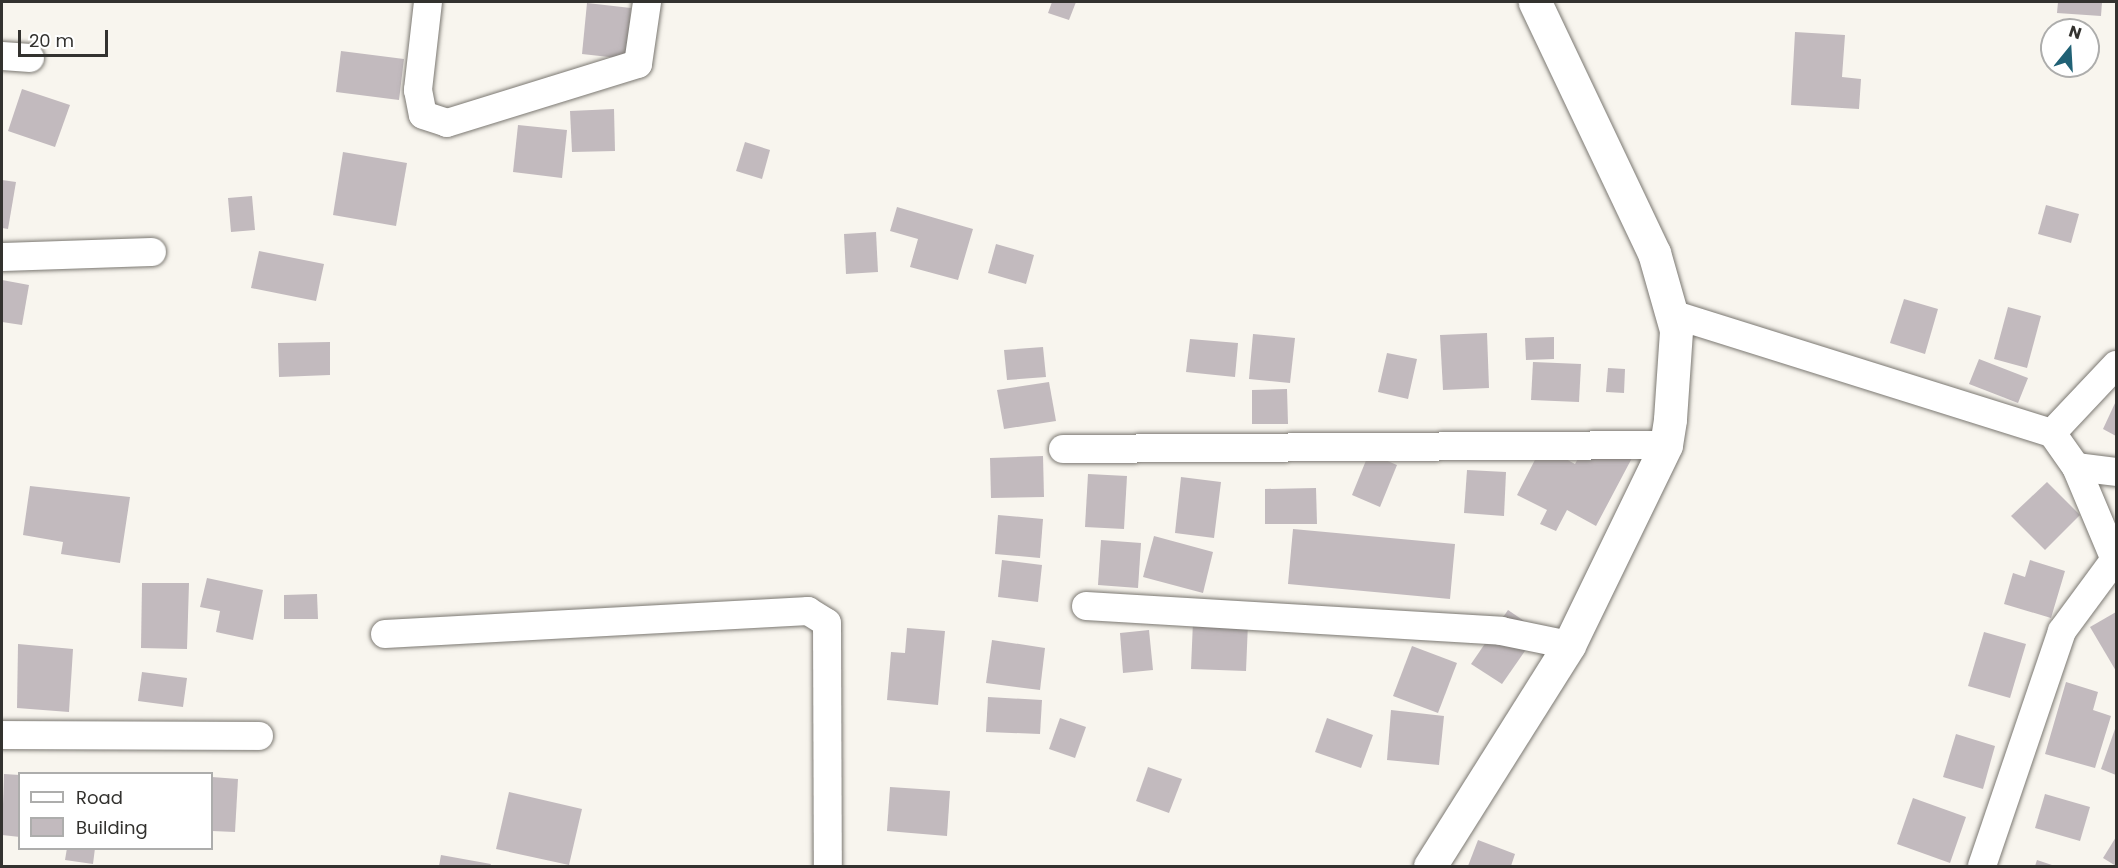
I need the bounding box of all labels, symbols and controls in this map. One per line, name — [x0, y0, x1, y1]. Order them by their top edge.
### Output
scale bar — [21, 18, 111, 56]
north arrow — [2040, 18, 2100, 78]
text: N — [2066, 20, 2084, 45]
text: 20 m — [29, 28, 74, 53]
legend — [18, 772, 213, 850]
text: Road — [76, 785, 123, 810]
text: Building — [76, 815, 148, 840]

